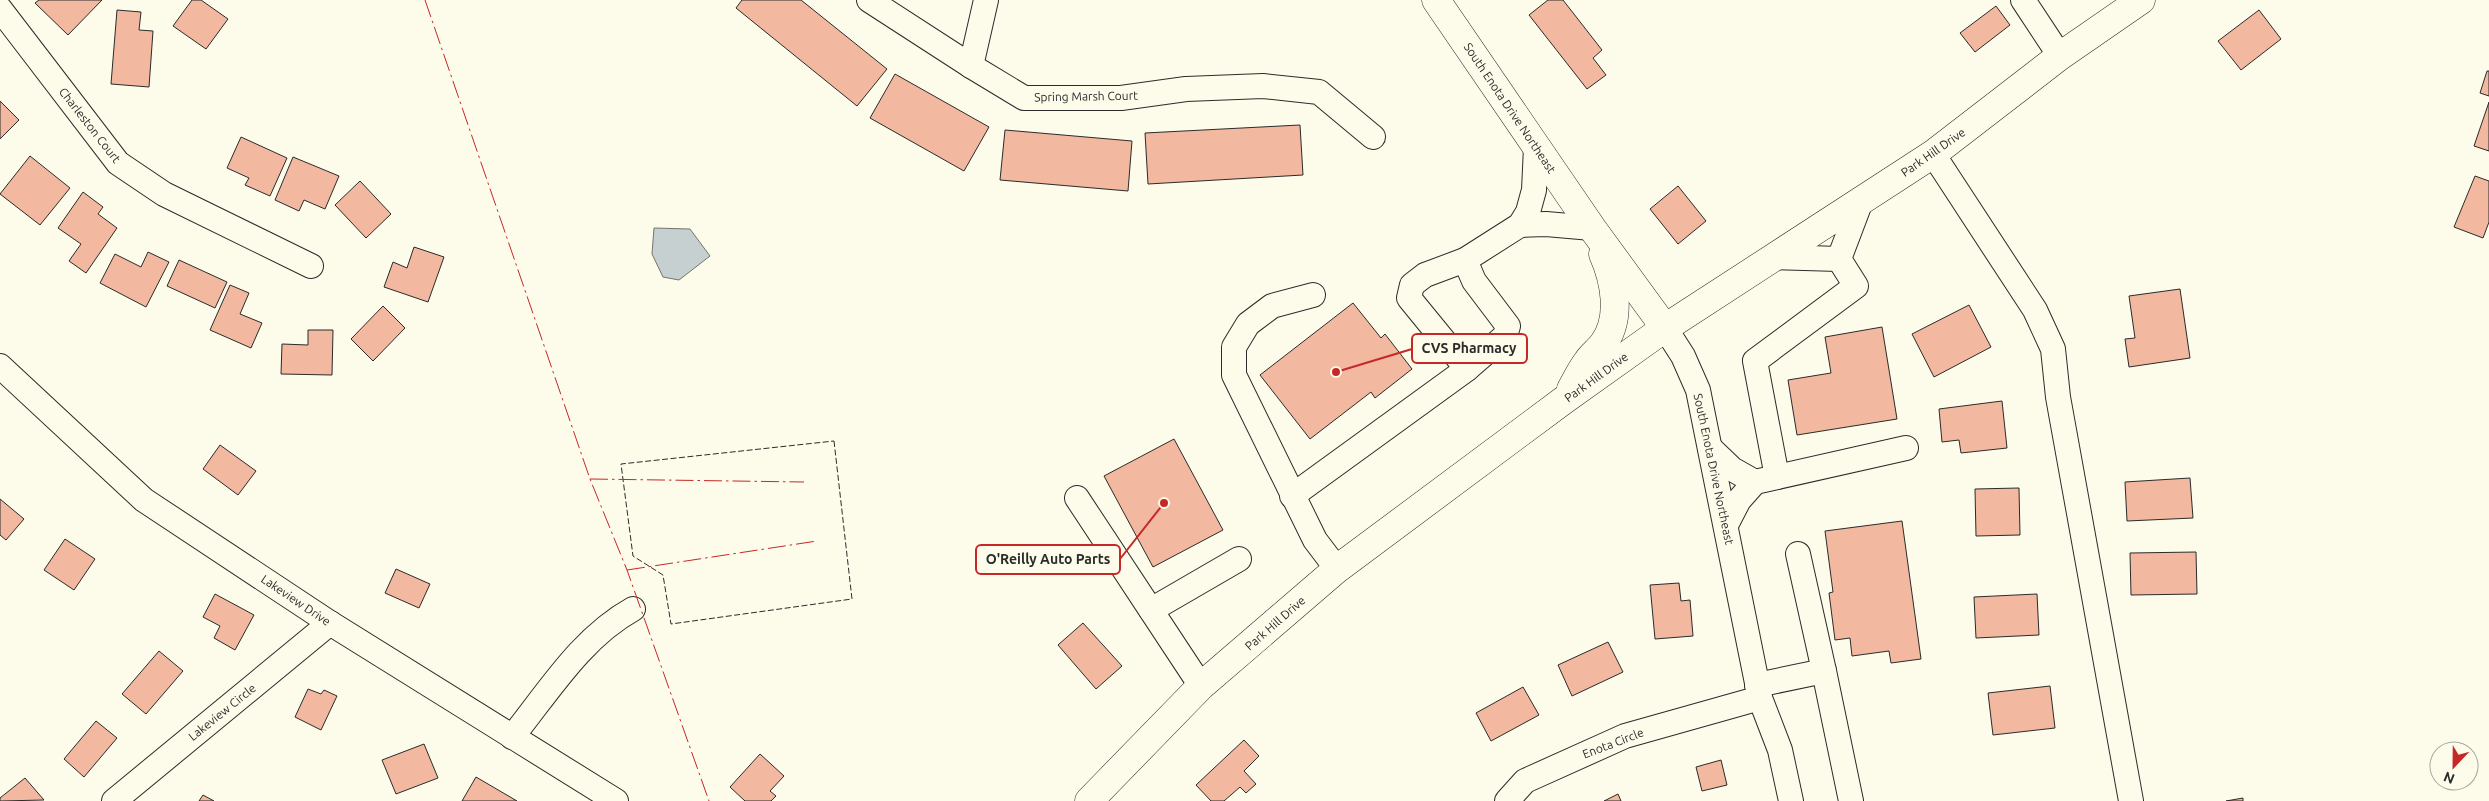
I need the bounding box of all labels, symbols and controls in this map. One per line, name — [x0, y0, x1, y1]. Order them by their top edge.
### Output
street label: South Enota Drive Northeast — [1461, 40, 1559, 176]
street label: Charleston Court — [57, 85, 124, 165]
street label: Spring Marsh Court — [1034, 89, 1138, 103]
street label: Park Hill Drive — [1898, 125, 1968, 179]
callout: CVS Pharmacy — [1412, 334, 1527, 363]
text: CVS Pharmacy — [1422, 340, 1517, 356]
street label: Park Hill Drive — [1562, 350, 1630, 404]
street label: South Enota Drive Northeast — [1692, 392, 1736, 546]
callout: O'Reilly Auto Parts — [976, 545, 1120, 574]
text: O'Reilly Auto Parts — [986, 551, 1111, 567]
street label: Lakeview Drive — [259, 572, 333, 628]
street label: Park Hill Drive — [1242, 593, 1308, 653]
street label: Lakeview Circle — [186, 681, 258, 743]
street label: Enota Circle — [1581, 725, 1645, 761]
north arrow — [2429, 741, 2479, 791]
text: N — [2441, 769, 2457, 787]

